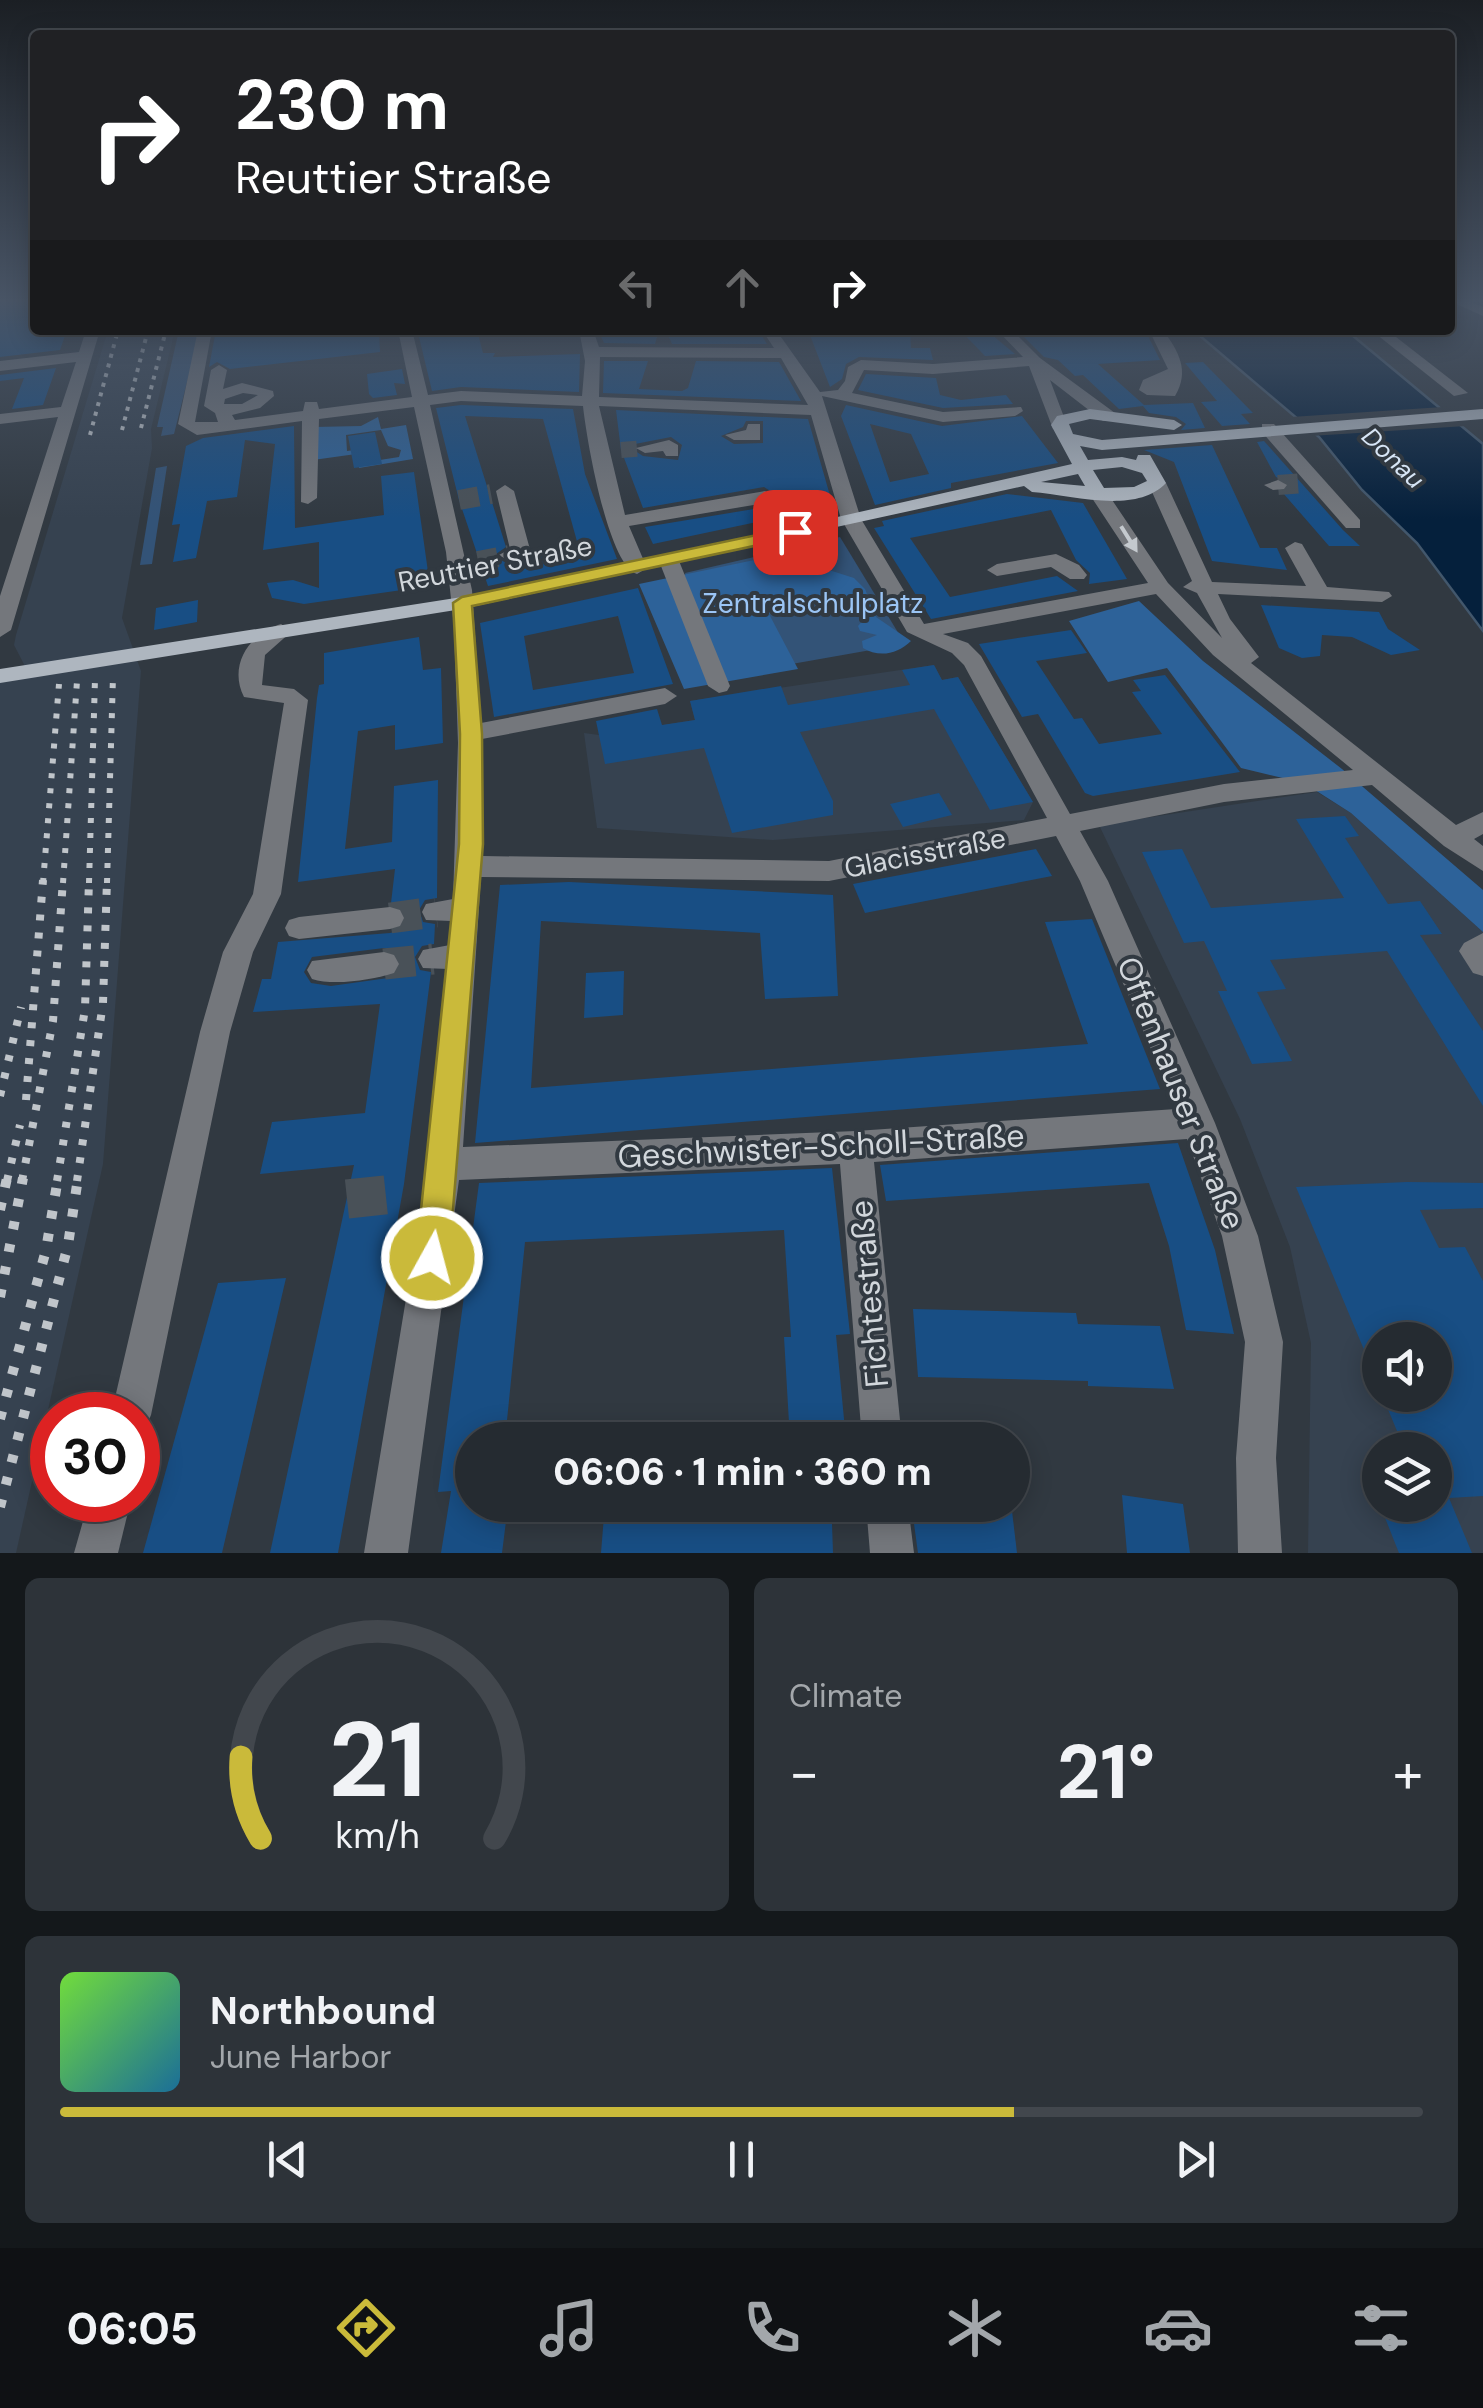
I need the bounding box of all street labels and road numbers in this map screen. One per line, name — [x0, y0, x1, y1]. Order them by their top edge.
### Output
street label: Reuttier Straße — [395, 527, 595, 601]
street label: Glacisstraße — [841, 819, 1009, 887]
street label: Offenhauser Straße — [1107, 951, 1255, 1235]
street label: Geschwister-Scholl-Straße — [617, 1114, 1025, 1178]
street label: Fichtestraße — [840, 1199, 898, 1389]

